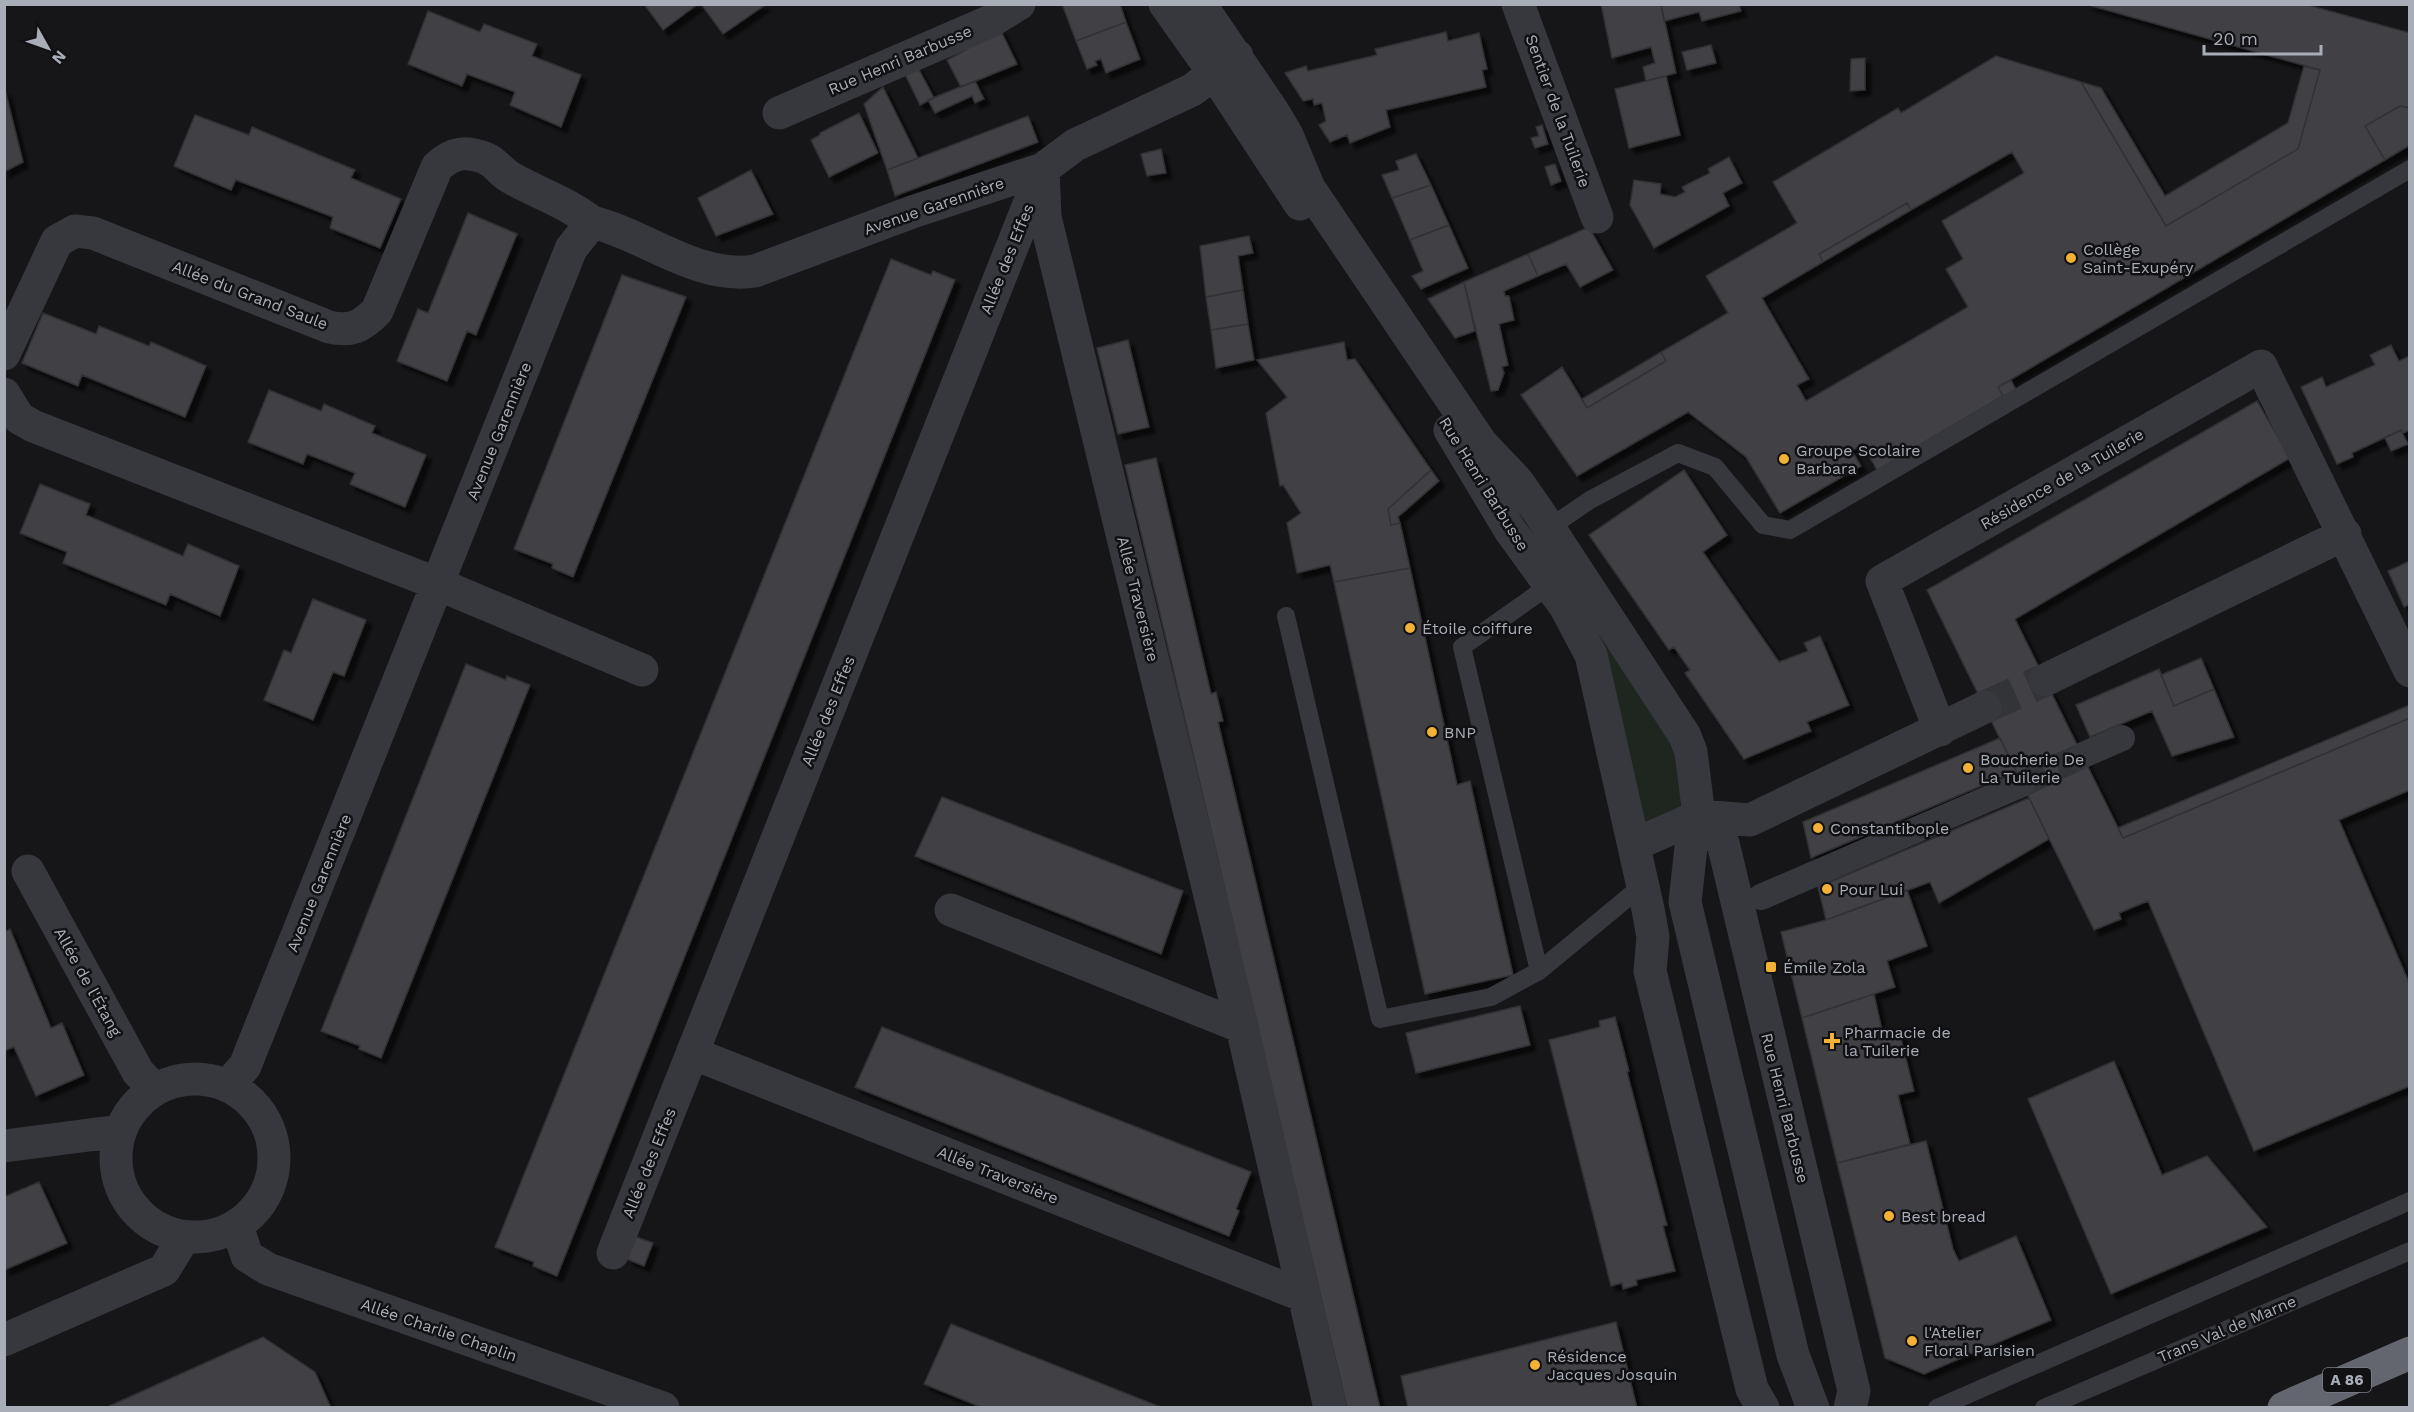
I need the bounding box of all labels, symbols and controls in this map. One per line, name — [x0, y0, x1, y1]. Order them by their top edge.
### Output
north arrow — [18, 18, 78, 78]
scale bar — [2204, 18, 2321, 56]
street label: Rue Henri Barbusse — [825, 21, 975, 99]
text: 20 m — [2213, 28, 2258, 49]
street label: Sentier de la Tuilerie — [1521, 32, 1595, 190]
text: N — [48, 47, 70, 68]
street label: Avenue Garennière — [861, 173, 1007, 239]
street label: Allée des Effes — [976, 201, 1038, 317]
place label: Collège Saint-Exupéry — [2083, 240, 2194, 277]
marker: Collège Saint-Exupéry — [2064, 251, 2078, 265]
street label: Allée du Grand Saule — [170, 257, 330, 333]
street label: Avenue Garennière — [463, 359, 535, 503]
street label: Rue Henri Barbusse — [1435, 414, 1533, 554]
street label: Résidence de la Tuilerie — [1977, 424, 2147, 534]
place label: Groupe Scolaire Barbara — [1796, 441, 1921, 478]
marker: Groupe Scolaire Barbara — [1777, 452, 1791, 466]
street label: Allée Traversière — [1113, 534, 1163, 664]
place label: Étoile coiffure — [1422, 619, 1533, 638]
marker: Étoile coiffure — [1403, 621, 1417, 635]
street label: Allée des Effes — [797, 653, 859, 769]
place label: BNP — [1444, 723, 1476, 742]
marker: BNP — [1425, 725, 1439, 739]
place label: Boucherie De La Tuilerie — [1980, 750, 2084, 787]
marker: Boucherie De La Tuilerie — [1961, 761, 1975, 775]
street label: Avenue Garennière — [283, 811, 355, 955]
place label: Constantibople — [1830, 819, 1949, 838]
marker: Constantibople — [1811, 821, 1825, 835]
place label: Pour Lui — [1839, 880, 1903, 899]
marker: Pour Lui — [1820, 882, 1834, 896]
street label: Allée de l'Étang — [50, 924, 126, 1040]
place label: Émile Zola — [1783, 958, 1866, 977]
marker: Émile Zola — [1764, 960, 1778, 974]
place label: Pharmacie de la Tuilerie — [1844, 1023, 1951, 1060]
street label: Rue Henri Barbusse — [1757, 1031, 1813, 1185]
marker: Pharmacie de la Tuilerie — [1825, 1034, 1839, 1048]
street label: Allée des Effes — [618, 1105, 680, 1221]
street label: Allée Traversière — [935, 1142, 1061, 1208]
place label: Best bread — [1901, 1207, 1986, 1226]
marker: Best bread — [1882, 1209, 1896, 1223]
street label: Trans Val de Marne — [2155, 1291, 2299, 1367]
street label: Allée Charlie Chaplin — [359, 1294, 519, 1366]
place label: l'Atelier Floral Parisien — [1924, 1323, 2035, 1360]
marker: l'Atelier Floral Parisien — [1905, 1334, 1919, 1348]
place label: Résidence Jacques Josquin — [1547, 1347, 1677, 1384]
marker: Résidence Jacques Josquin — [1528, 1358, 1542, 1372]
road number: A 86 — [2323, 1368, 2371, 1392]

